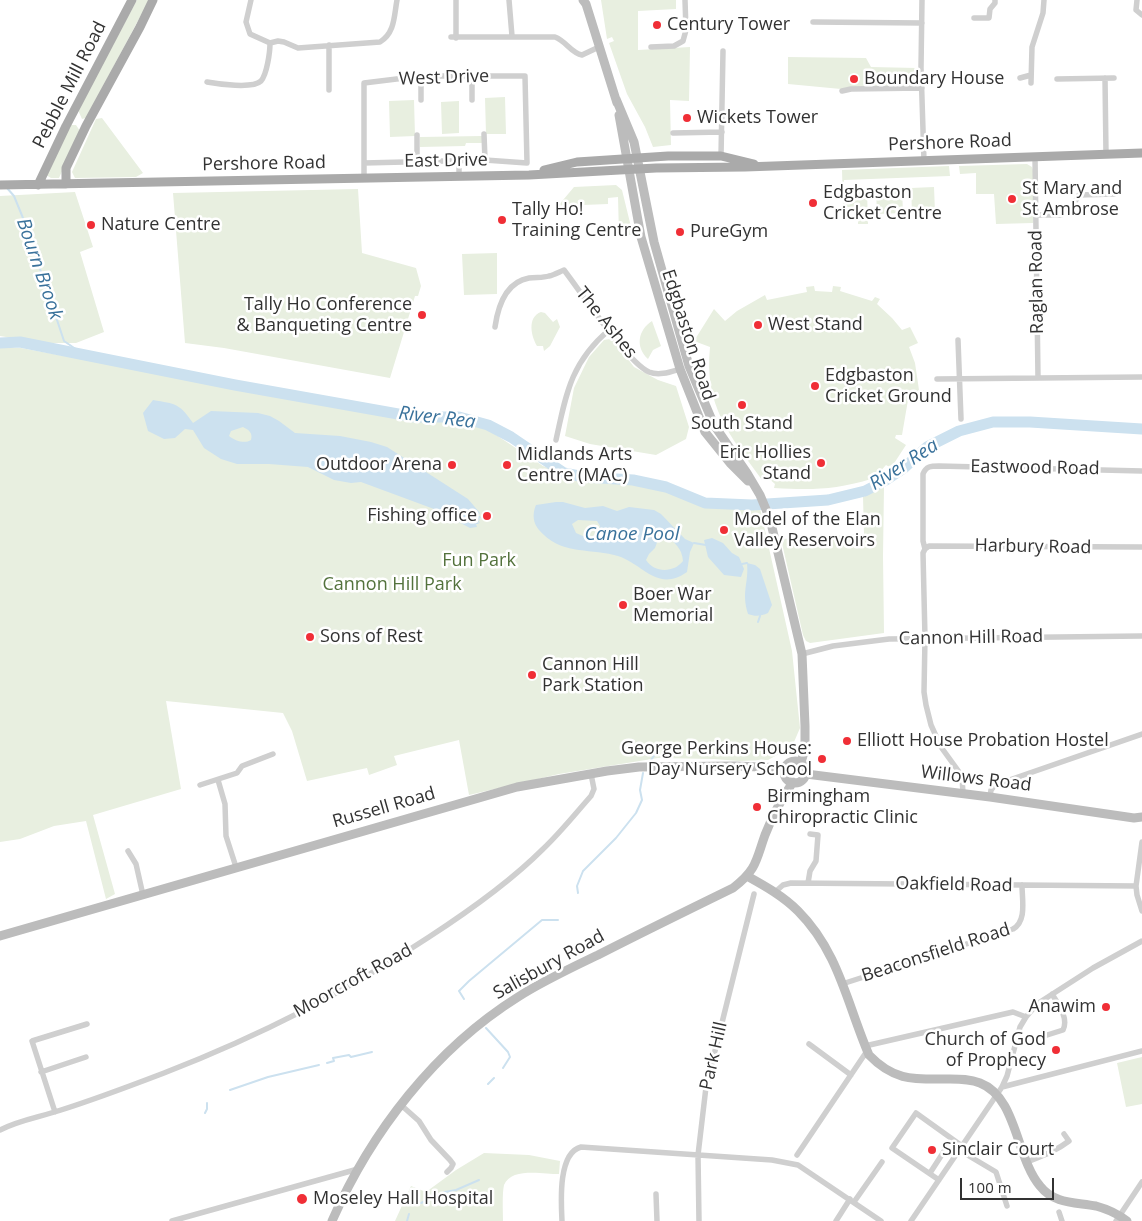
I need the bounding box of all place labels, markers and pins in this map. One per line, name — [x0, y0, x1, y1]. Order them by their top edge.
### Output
place label: Century Tower — [667, 14, 790, 36]
marker: Century Tower — [651, 19, 663, 31]
place label: Boundary House — [864, 68, 1004, 90]
marker: Boundary House — [848, 73, 860, 85]
place label: Wickets Tower — [697, 107, 818, 129]
marker: Wickets Tower — [681, 112, 693, 124]
place label: St Mary and St Ambrose — [1022, 178, 1122, 220]
place label: Edgbaston Cricket Centre — [823, 182, 942, 224]
marker: St Mary and St Ambrose — [1006, 193, 1018, 205]
marker: Edgbaston Cricket Centre — [807, 197, 819, 209]
place label: Tally Ho! Training Centre — [512, 199, 641, 242]
place label: Nature Centre — [101, 214, 221, 236]
marker: Tally Ho! Training Centre — [496, 214, 508, 226]
marker: Nature Centre — [85, 219, 97, 231]
place label: PureGym — [690, 221, 768, 243]
marker: PureGym — [674, 226, 686, 238]
place label: Tally Ho Conference & Banqueting Centre — [237, 294, 412, 336]
marker: Tally Ho Conference & Banqueting Centre — [416, 309, 428, 321]
place label: West Stand — [768, 314, 863, 336]
marker: West Stand — [752, 319, 764, 331]
place label: Edgbaston Cricket Ground — [825, 365, 952, 408]
marker: Edgbaston Cricket Ground — [809, 380, 821, 392]
marker: South Stand — [736, 399, 748, 411]
place label: South Stand — [691, 413, 793, 435]
place label: Eric Hollies Stand — [719, 442, 811, 484]
place label: Midlands Arts Centre (MAC) — [517, 444, 632, 486]
place label: Outdoor Arena — [316, 454, 442, 476]
marker: Eric Hollies Stand — [815, 457, 827, 469]
marker: Outdoor Arena — [446, 459, 458, 471]
marker: Midlands Arts Centre (MAC) — [501, 459, 513, 471]
place label: Fishing office — [367, 505, 477, 527]
place label: Model of the Elan Valley Reservoirs — [734, 509, 881, 552]
marker: Fishing office — [481, 510, 493, 522]
marker: Model of the Elan Valley Reservoirs — [718, 524, 730, 536]
place label: Boer War Memorial — [633, 584, 713, 626]
marker: Boer War Memorial — [617, 599, 629, 611]
place label: Sons of Rest — [320, 626, 423, 648]
marker: Sons of Rest — [304, 631, 316, 643]
place label: Cannon Hill Park Station — [542, 654, 643, 696]
marker: Cannon Hill Park Station — [526, 669, 538, 681]
place label: Elliott House Probation Hostel — [857, 730, 1109, 752]
marker: Elliott House Probation Hostel — [841, 735, 853, 747]
place label: George Perkins House: Day Nursery School — [621, 738, 812, 781]
marker: George Perkins House: Day Nursery School — [816, 753, 828, 765]
place label: Birmingham Chiropractic Clinic — [767, 786, 918, 829]
marker: Birmingham Chiropractic Clinic — [751, 801, 763, 813]
place label: Anawim — [1028, 996, 1096, 1018]
marker: Anawim — [1100, 1001, 1112, 1013]
place label: Church of God of Prophecy — [924, 1029, 1046, 1072]
marker: Church of God of Prophecy — [1050, 1044, 1062, 1056]
place label: Sinclair Court — [942, 1139, 1054, 1161]
marker: Sinclair Court — [926, 1144, 938, 1156]
place label: Moseley Hall Hospital — [313, 1188, 493, 1210]
marker: Moseley Hall Hospital — [295, 1192, 309, 1206]

